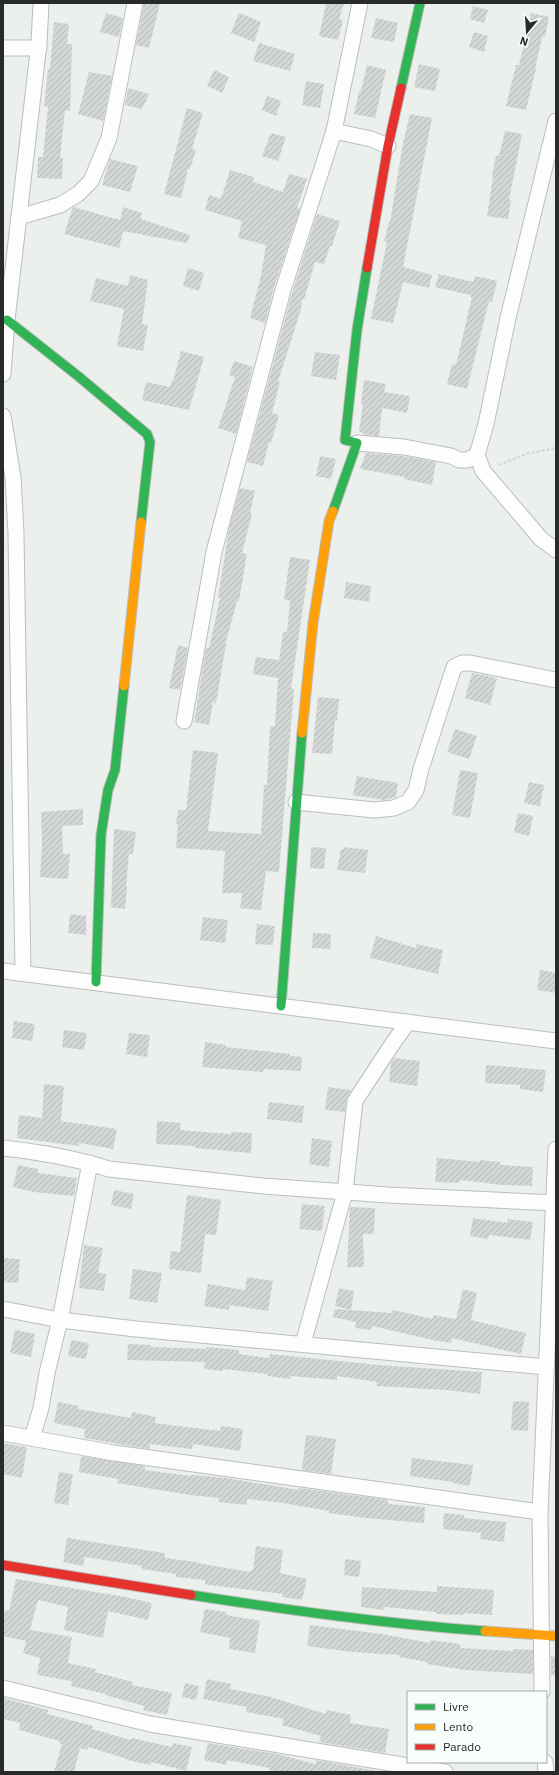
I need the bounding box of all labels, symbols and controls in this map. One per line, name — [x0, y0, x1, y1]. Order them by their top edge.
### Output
north arrow — [507, 12, 547, 52]
text: N — [518, 34, 530, 49]
legend — [407, 1691, 547, 1763]
text: Livre — [443, 1699, 469, 1714]
text: Lento — [443, 1719, 473, 1734]
text: Parado — [443, 1739, 481, 1754]

